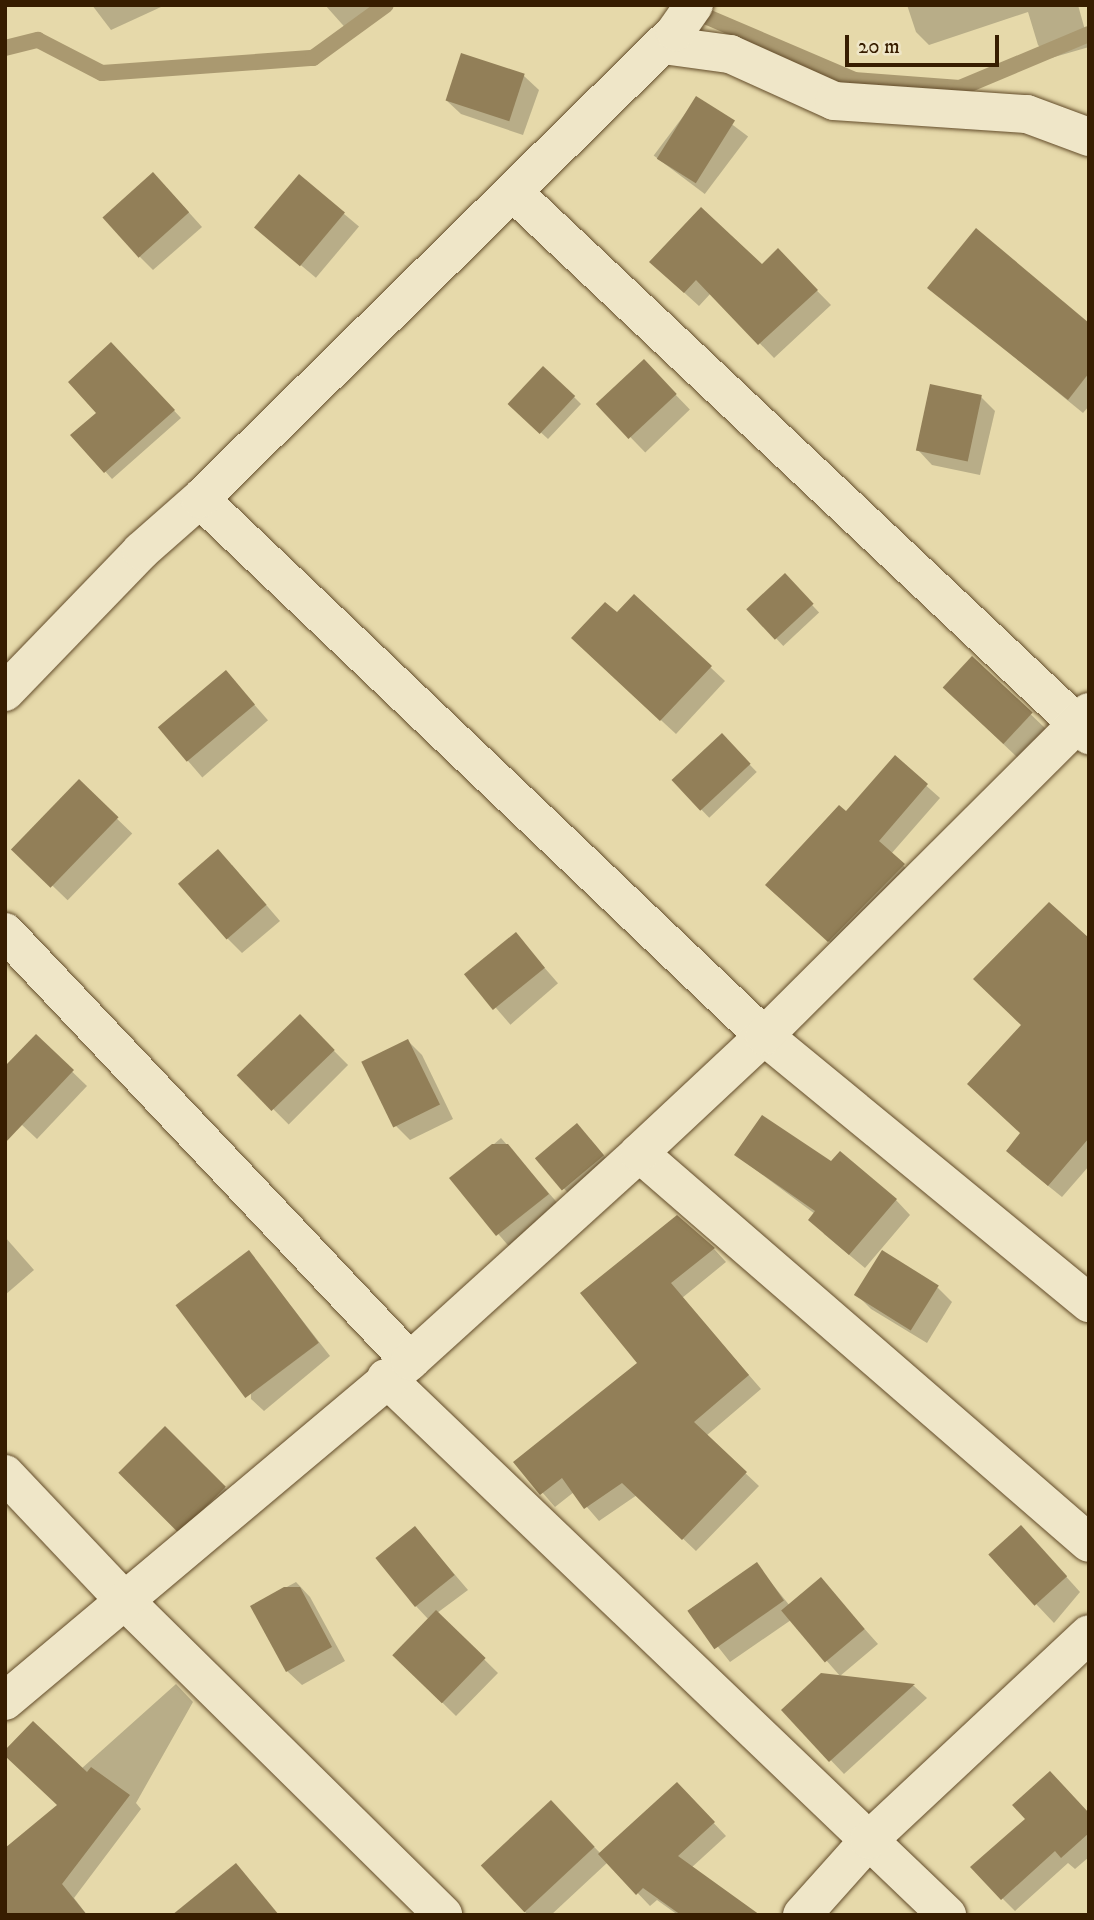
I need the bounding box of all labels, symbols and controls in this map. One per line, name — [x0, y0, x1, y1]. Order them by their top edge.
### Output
scale bar — [849, 21, 1003, 65]
text: 20 m — [858, 34, 900, 60]

